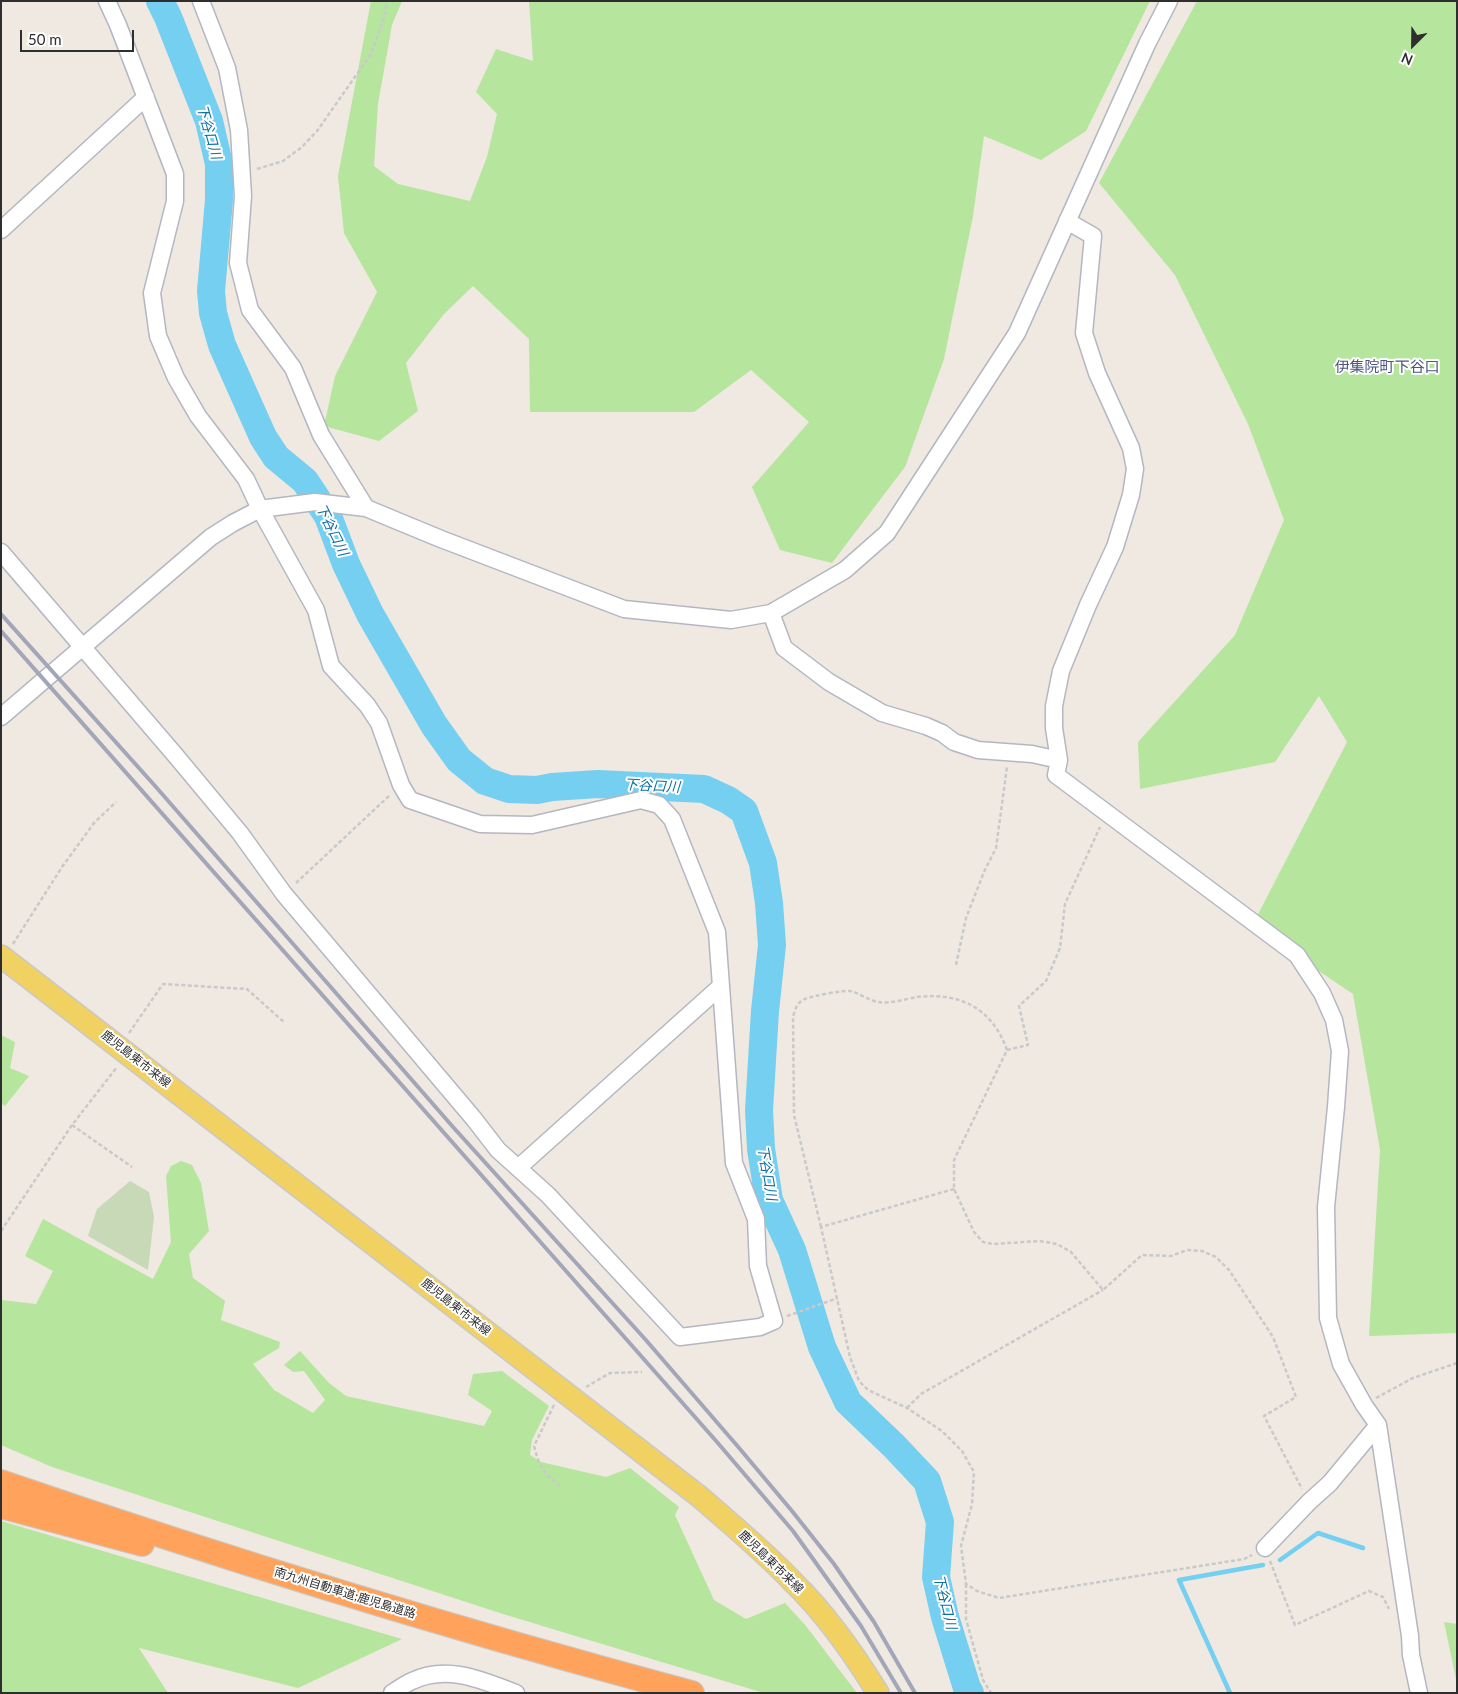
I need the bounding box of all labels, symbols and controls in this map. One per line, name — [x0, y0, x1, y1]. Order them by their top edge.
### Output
scale bar — [22, 20, 136, 52]
north arrow — [1388, 20, 1438, 70]
text: 50 m — [28, 30, 62, 48]
text: N — [1399, 49, 1415, 69]
water label: 下谷口川 — [193, 103, 225, 161]
district label: 伊集院町下谷口 — [1335, 358, 1439, 376]
water label: 下谷口川 — [312, 501, 352, 559]
water label: 下谷口川 — [624, 776, 680, 796]
street label: 鹿児島東市来線 — [98, 1027, 174, 1091]
water label: 下谷口川 — [754, 1144, 780, 1202]
street label: 鹿児島東市来線 — [418, 1275, 494, 1339]
street label: 鹿児島東市来線 — [736, 1528, 806, 1596]
street label: 南九州自動車道;鹿児島道路 — [273, 1565, 417, 1621]
water label: 下谷口川 — [930, 1573, 960, 1631]

